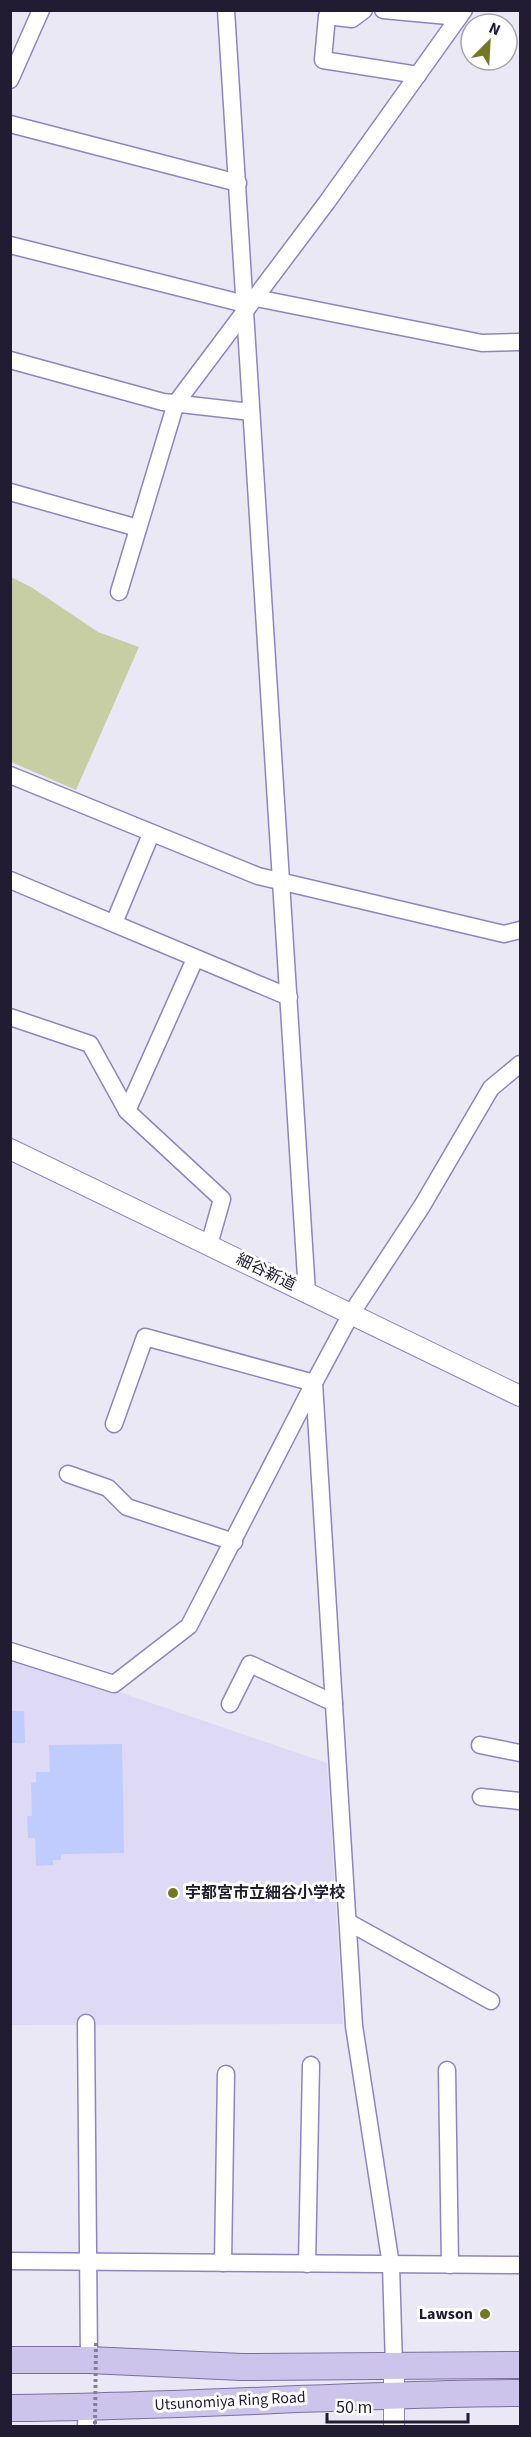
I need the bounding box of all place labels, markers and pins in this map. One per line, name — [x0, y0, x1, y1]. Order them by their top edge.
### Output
place label: 宇都宮市立細谷小学校 — [185, 1882, 345, 1904]
marker: 宇都宮市立細谷小学校 — [166, 1886, 180, 1900]
place label: Lawson — [419, 2303, 473, 2325]
marker: Lawson — [478, 2307, 492, 2321]

